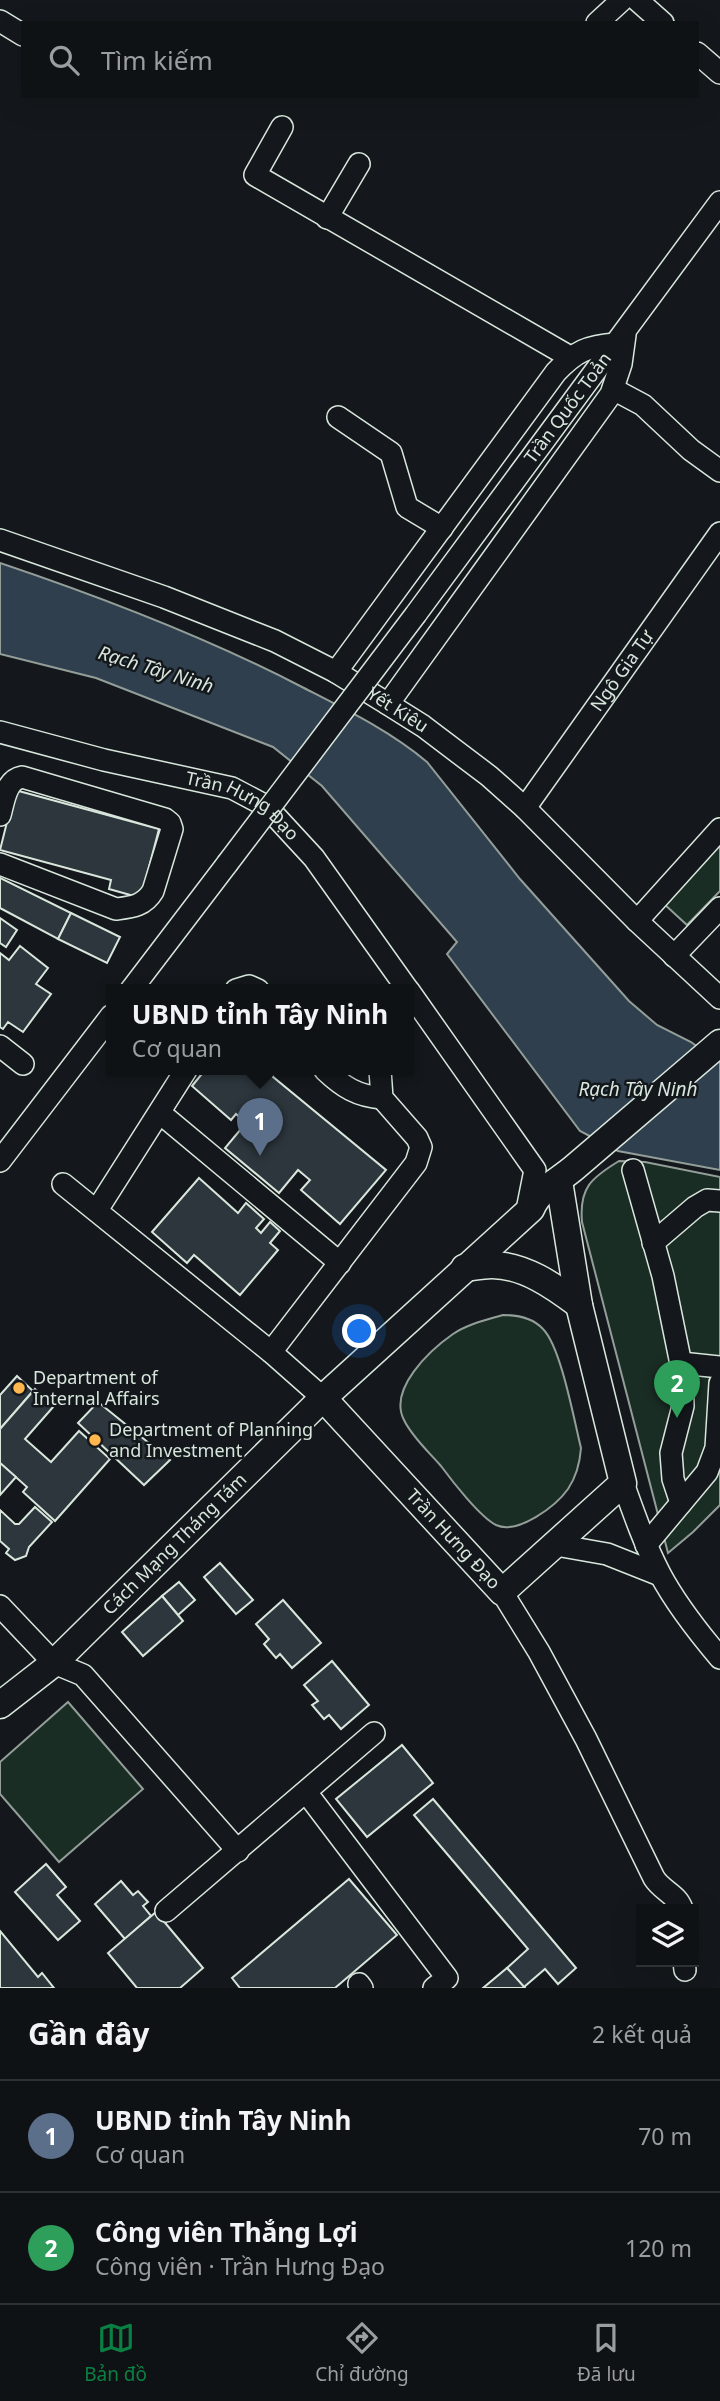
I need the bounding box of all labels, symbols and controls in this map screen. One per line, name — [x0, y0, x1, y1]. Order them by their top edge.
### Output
search box — [21, 21, 699, 98]
icon: search — [45, 41, 83, 79]
text: Tìm kiếm — [101, 42, 213, 78]
street label: Trần Quốc Toản — [518, 347, 616, 468]
street label: Ngô Gia Tự — [584, 624, 659, 716]
water label: Rạch Tây Ninh — [95, 639, 217, 699]
street label: Yết Kiêu — [363, 681, 433, 737]
street label: Trần Hưng Đạo — [184, 765, 305, 845]
popup — [106, 984, 414, 1075]
text: UBND tỉnh Tây Ninh — [132, 996, 388, 1032]
text: Cơ quan — [132, 1032, 222, 1064]
water label: Rạch Tây Ninh — [578, 1076, 698, 1102]
pin: 1 — [237, 1098, 283, 1156]
your location — [342, 1314, 376, 1348]
pin: 2 — [654, 1360, 700, 1418]
place label: Department of Internal Affairs — [33, 1365, 160, 1410]
marker: Department of Internal Affairs — [11, 1380, 27, 1396]
place label: Department of Planning and Investment — [109, 1417, 313, 1462]
marker: Department of Planning and Investment — [87, 1432, 103, 1448]
street label: Cách Mạng Tháng Tám — [97, 1467, 251, 1620]
street label: Trần Hưng Đạo — [402, 1483, 506, 1594]
map controls — [636, 1904, 699, 1967]
button: layers — [636, 1904, 699, 1967]
text: Gần đây — [28, 2013, 149, 2054]
text: 2 kết quả — [592, 2018, 692, 2050]
text: UBND tỉnh Tây Ninh — [95, 2102, 351, 2138]
text: 1 — [44, 2120, 58, 2152]
text: 70 m — [638, 2120, 692, 2152]
text: Cơ quan — [95, 2138, 185, 2170]
text: Công viên Thắng Lợi — [95, 2214, 357, 2250]
text: 2 — [44, 2232, 58, 2264]
text: 120 m — [625, 2232, 692, 2264]
text: Công viên · Trần Hưng Đạo — [95, 2250, 385, 2282]
tab: Bản đồ — [84, 2319, 147, 2387]
tab: Chỉ đường — [315, 2319, 409, 2387]
tab: Đã lưu — [577, 2319, 636, 2387]

